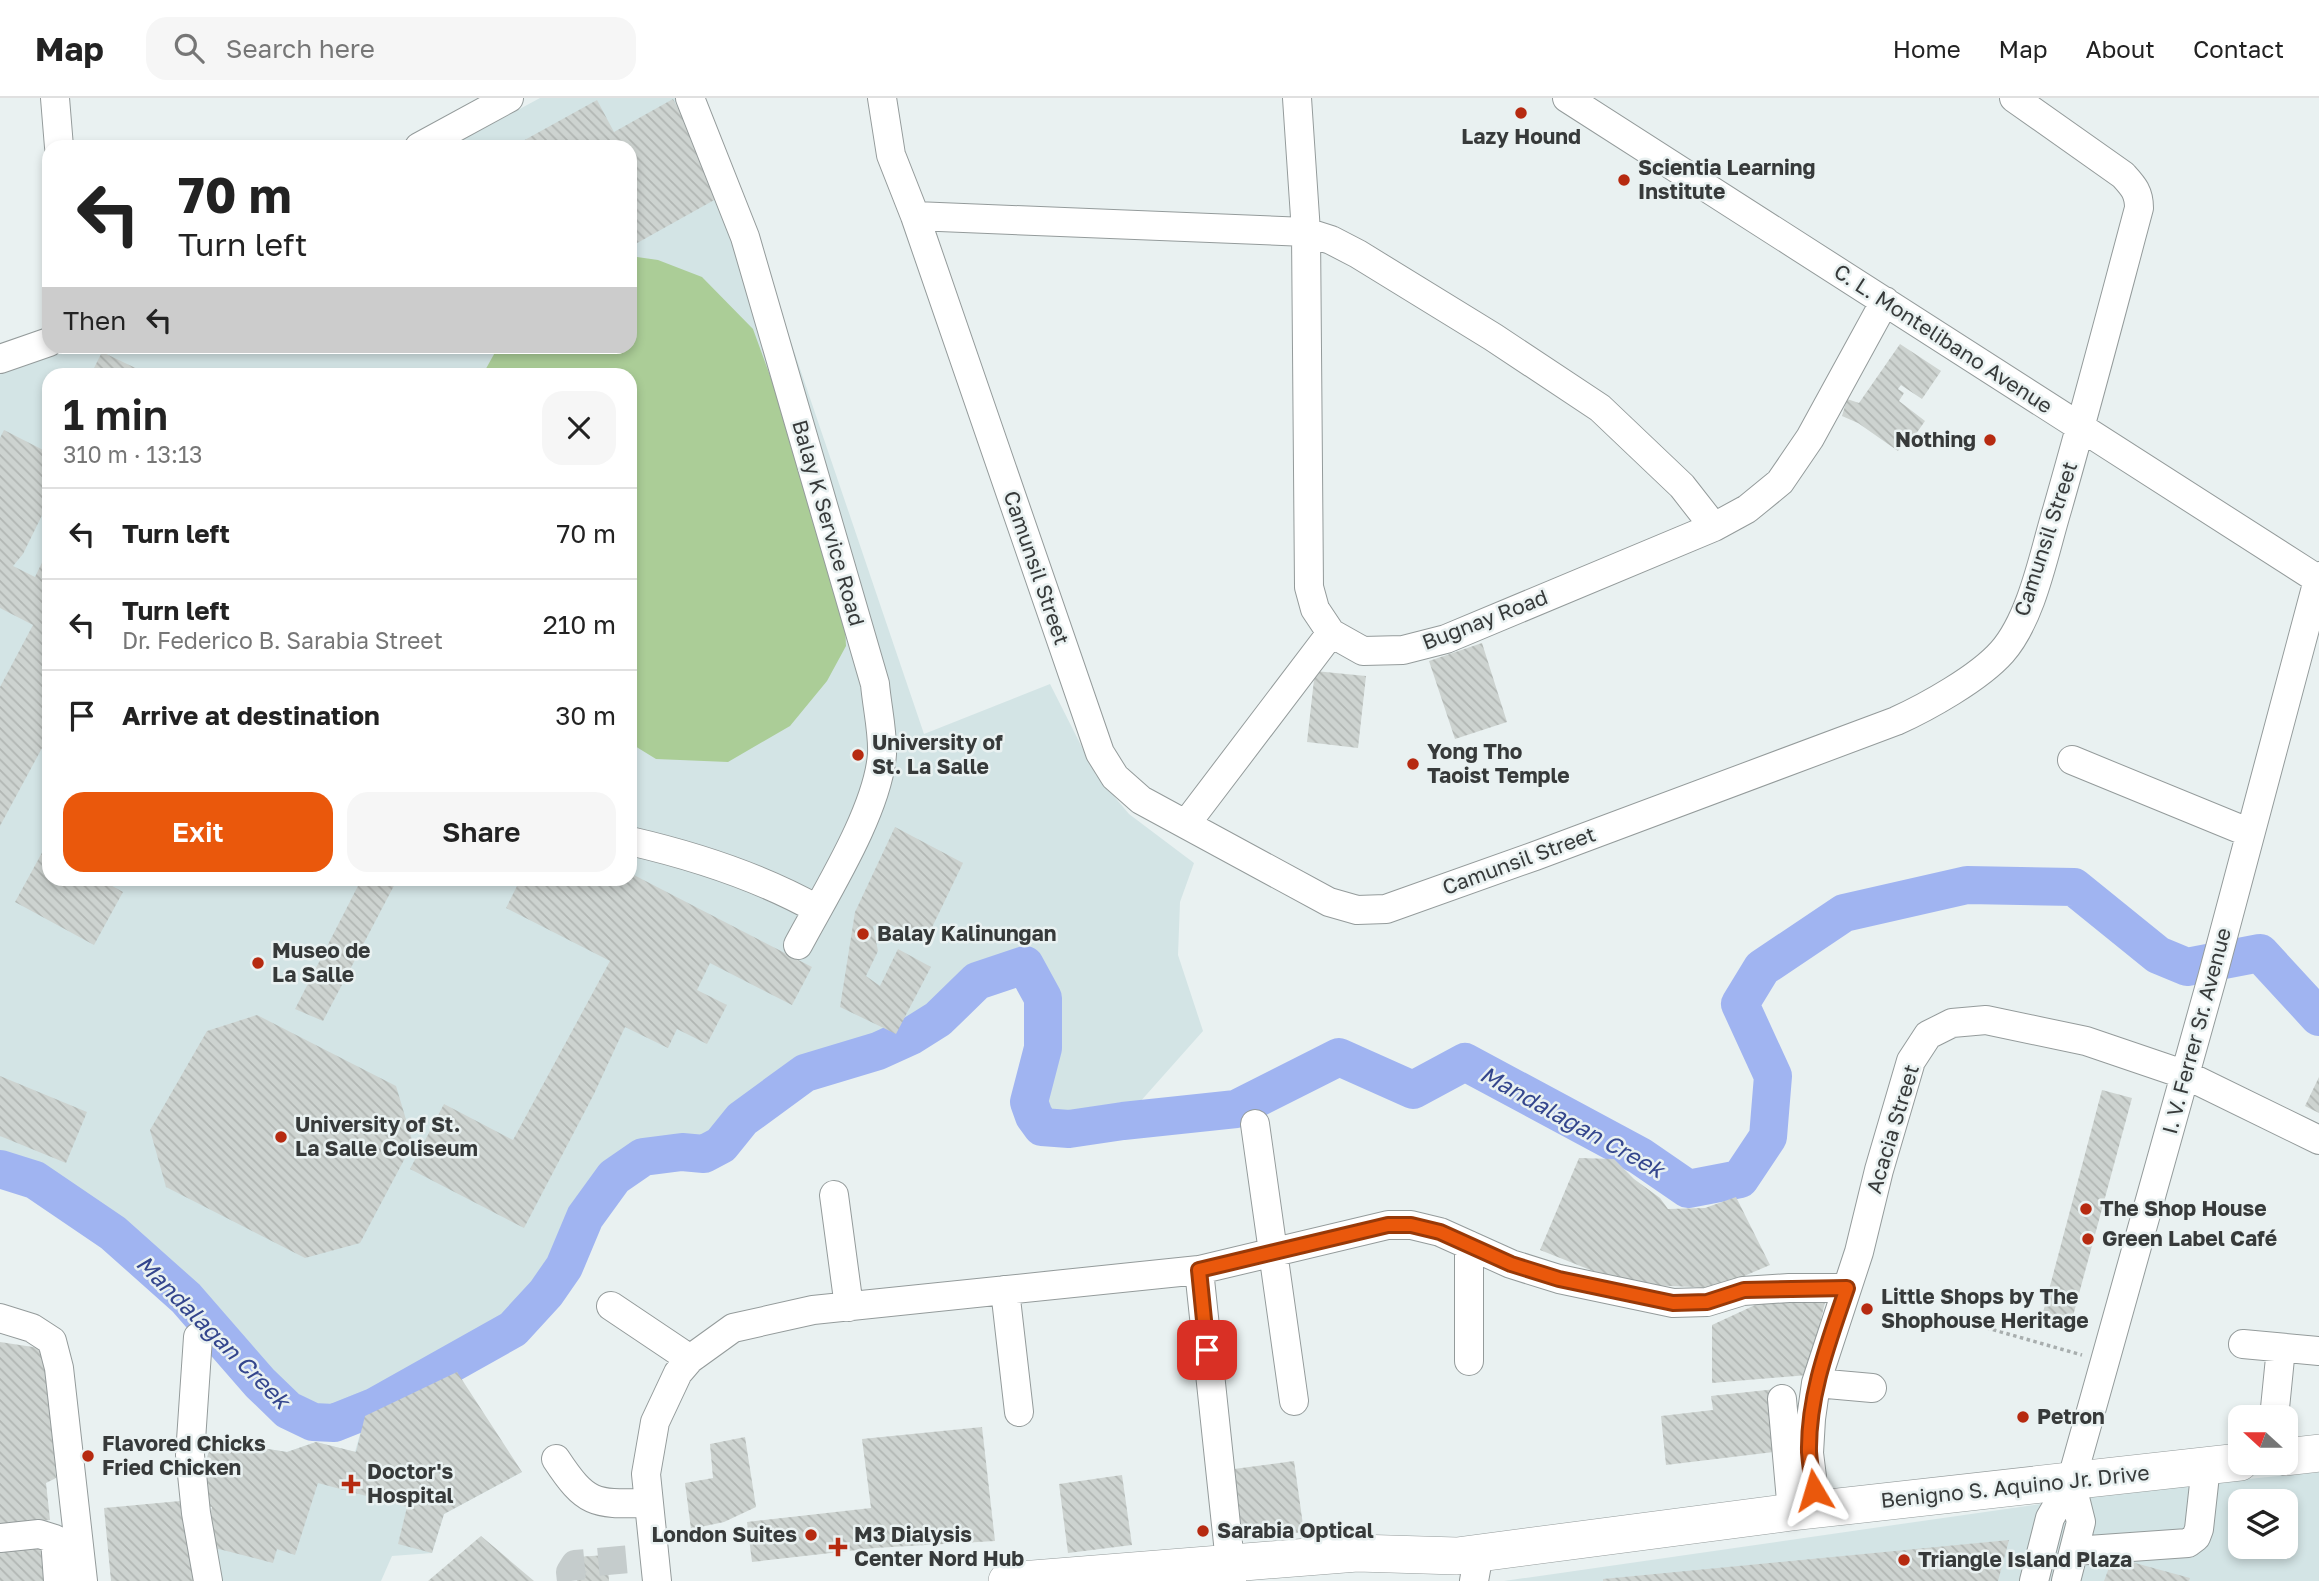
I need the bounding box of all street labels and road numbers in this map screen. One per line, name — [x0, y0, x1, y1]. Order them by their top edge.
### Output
street label: C. L. Montelibano Avenue — [1829, 258, 2058, 419]
street label: Balay K Service Road — [787, 417, 871, 629]
street label: Camunsil Street — [2008, 458, 2082, 619]
street label: Camunsil Street — [998, 487, 1075, 648]
street label: Bugnay Road — [1418, 583, 1551, 655]
street label: Camunsil Street — [1438, 820, 1599, 900]
street label: I. V. Ferrer Sr. Avenue — [2156, 925, 2236, 1137]
street label: Acacia Street — [1860, 1061, 1924, 1196]
street label: Benigno S. Aquino Jr. Drive — [1879, 1459, 2151, 1513]

